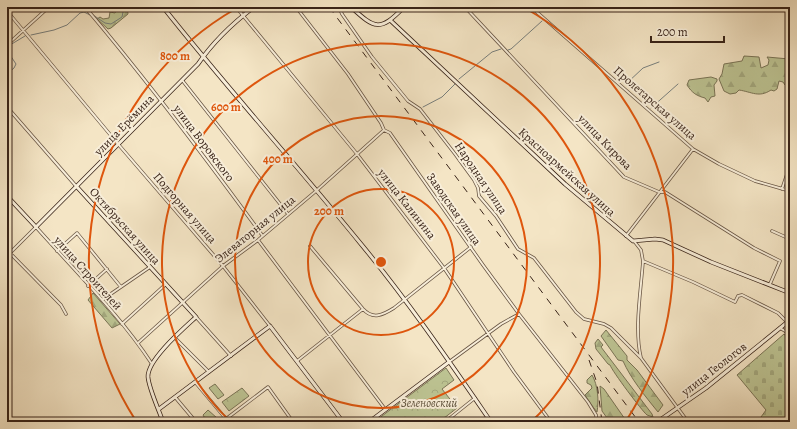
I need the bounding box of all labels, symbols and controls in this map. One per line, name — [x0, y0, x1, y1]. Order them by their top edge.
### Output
scale bar — [651, 18, 724, 44]
text: 200 m — [657, 24, 688, 40]
text: 800 m — [160, 48, 190, 64]
street label: Пролетарская улица — [610, 63, 700, 144]
street label: улица Ерёмина — [90, 91, 158, 160]
text: 600 m — [211, 99, 241, 115]
street label: улица Воровского — [169, 100, 238, 185]
street label: улица Кирова — [574, 110, 636, 174]
street label: Красноармейская улица — [515, 124, 619, 220]
street label: Народная улица — [451, 139, 511, 218]
text: 400 m — [263, 151, 293, 167]
street label: улица Калинина — [374, 165, 440, 243]
street label: Подгорная улица — [150, 169, 221, 247]
street label: Заводская улица — [423, 170, 485, 249]
street label: Октябрьская улица — [86, 184, 164, 268]
street label: Элеваторная улица — [211, 191, 299, 266]
text: 200 m — [314, 203, 344, 219]
street label: улица Строителей — [50, 232, 126, 313]
centre of rings — [374, 255, 388, 269]
street label: улица Геологов — [677, 338, 750, 400]
park label: Зеленовский — [401, 395, 457, 411]

